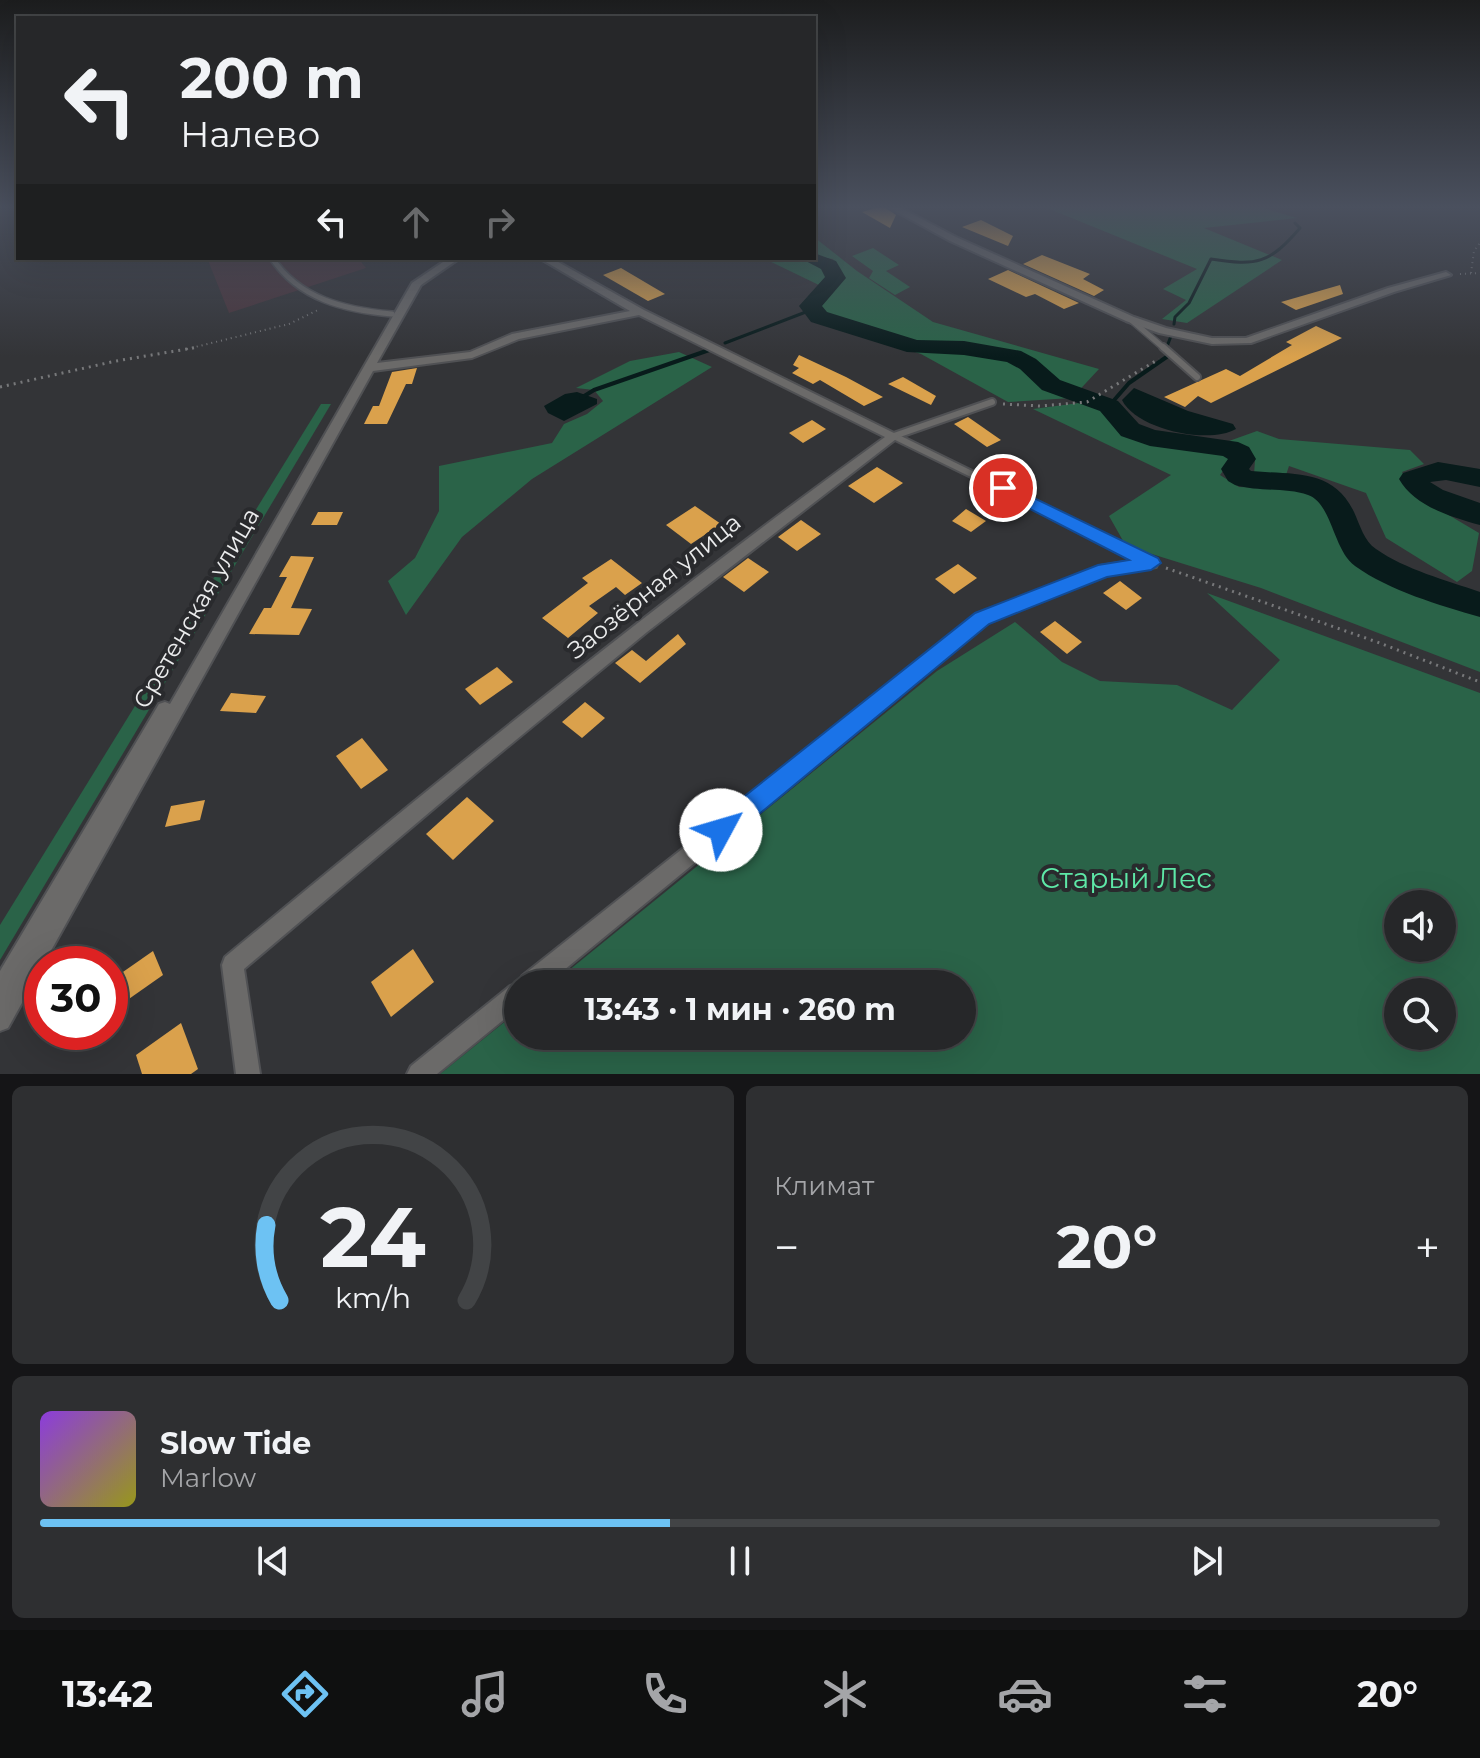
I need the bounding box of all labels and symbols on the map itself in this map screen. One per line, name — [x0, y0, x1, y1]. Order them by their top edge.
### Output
pin — [969, 454, 1037, 522]
street label: Сретенская улица — [127, 503, 265, 713]
street label: Заозёрная улица — [562, 507, 746, 665]
position arrow — [679, 788, 763, 872]
park label: Старый Лес — [1040, 861, 1212, 895]
speed limit sign: 30 — [24, 946, 128, 1050]

